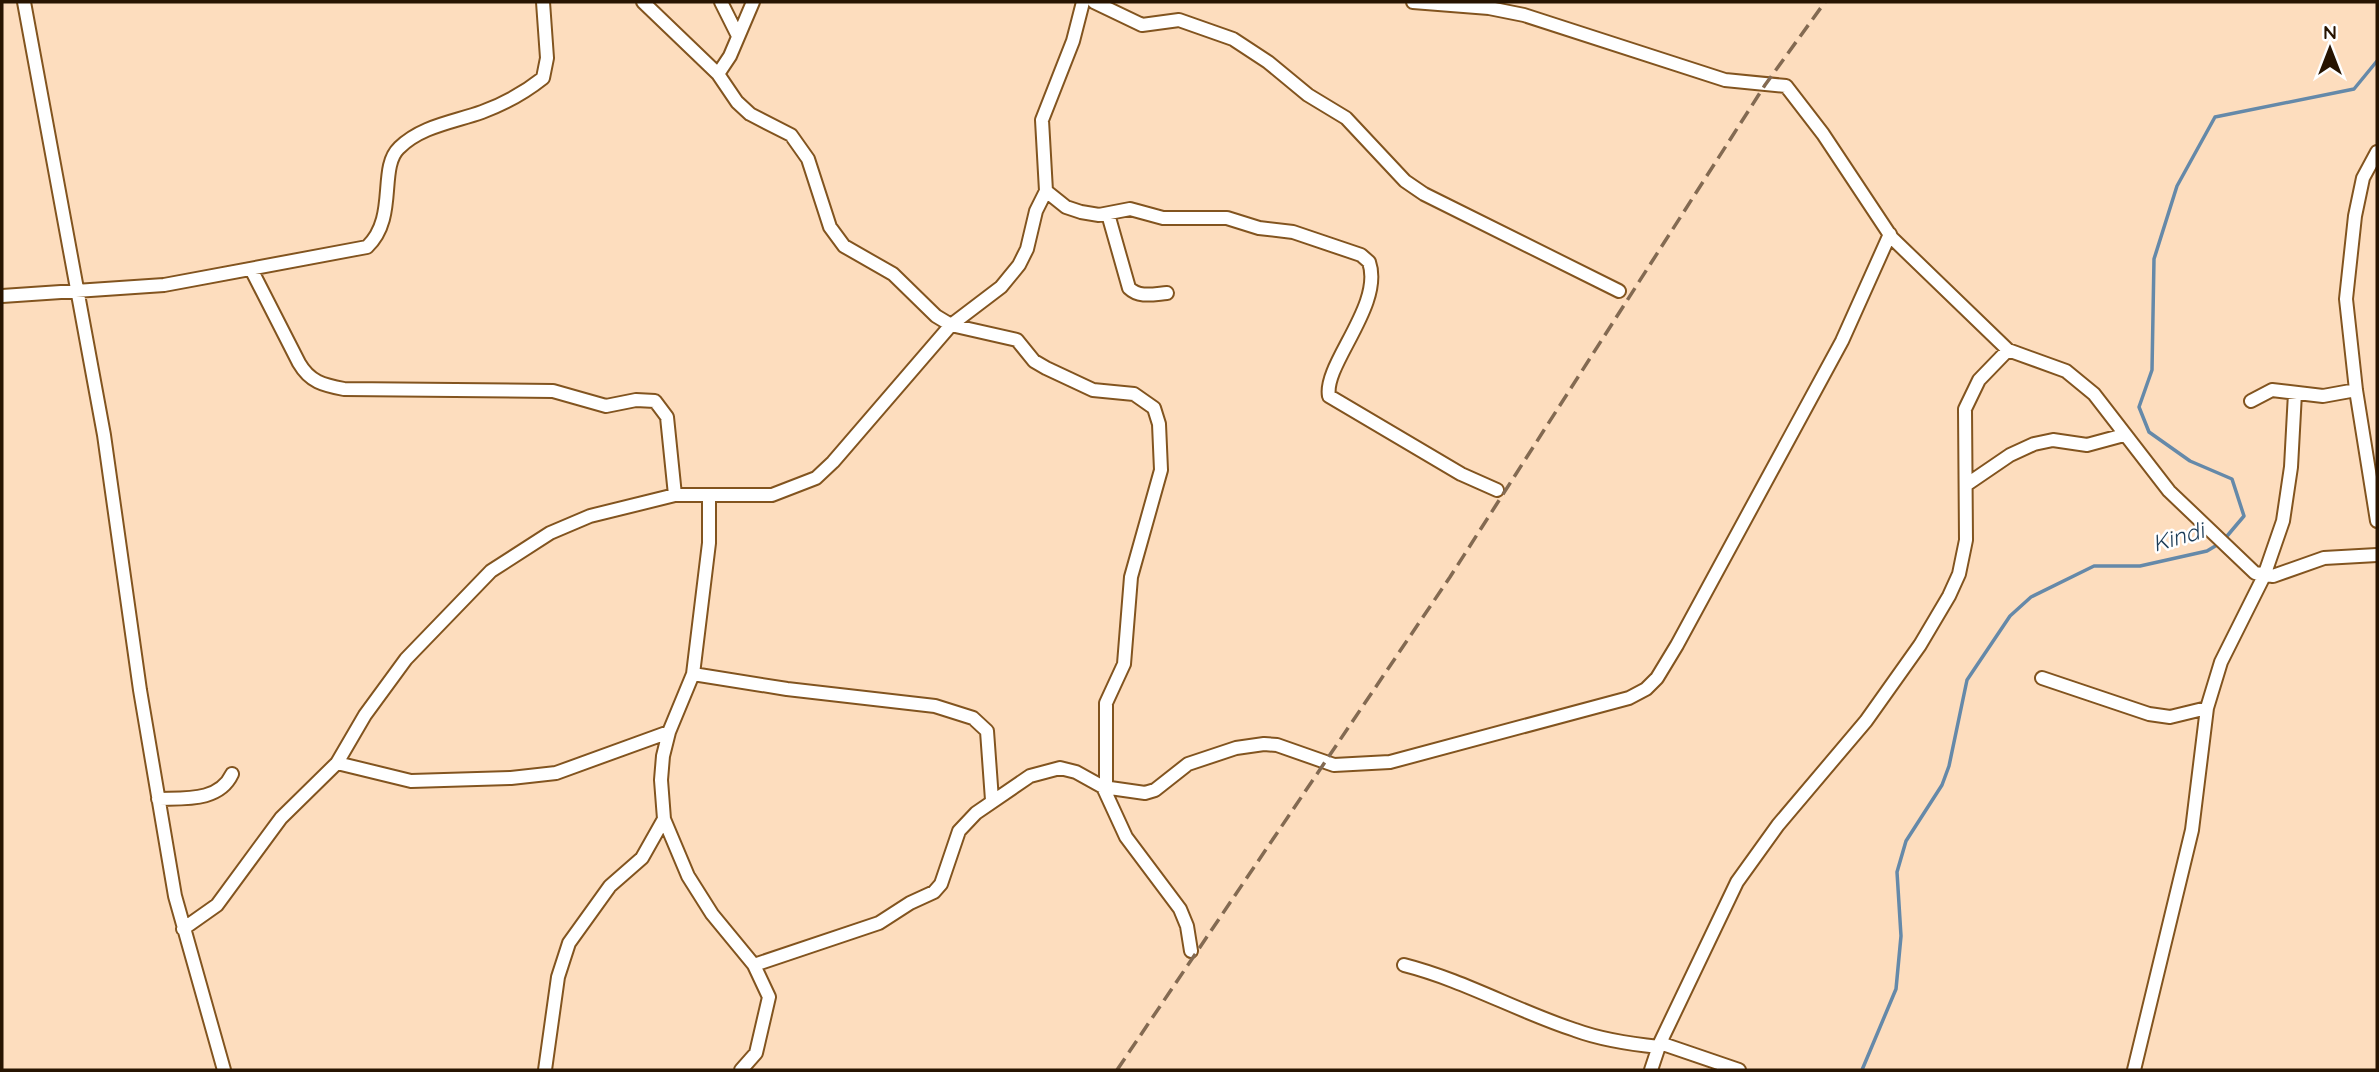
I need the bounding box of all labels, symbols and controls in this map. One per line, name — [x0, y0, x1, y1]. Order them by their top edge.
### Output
north arrow — [2295, 14, 2365, 84]
text: N — [2323, 20, 2337, 44]
water label: Kindi — [2149, 514, 2210, 558]

